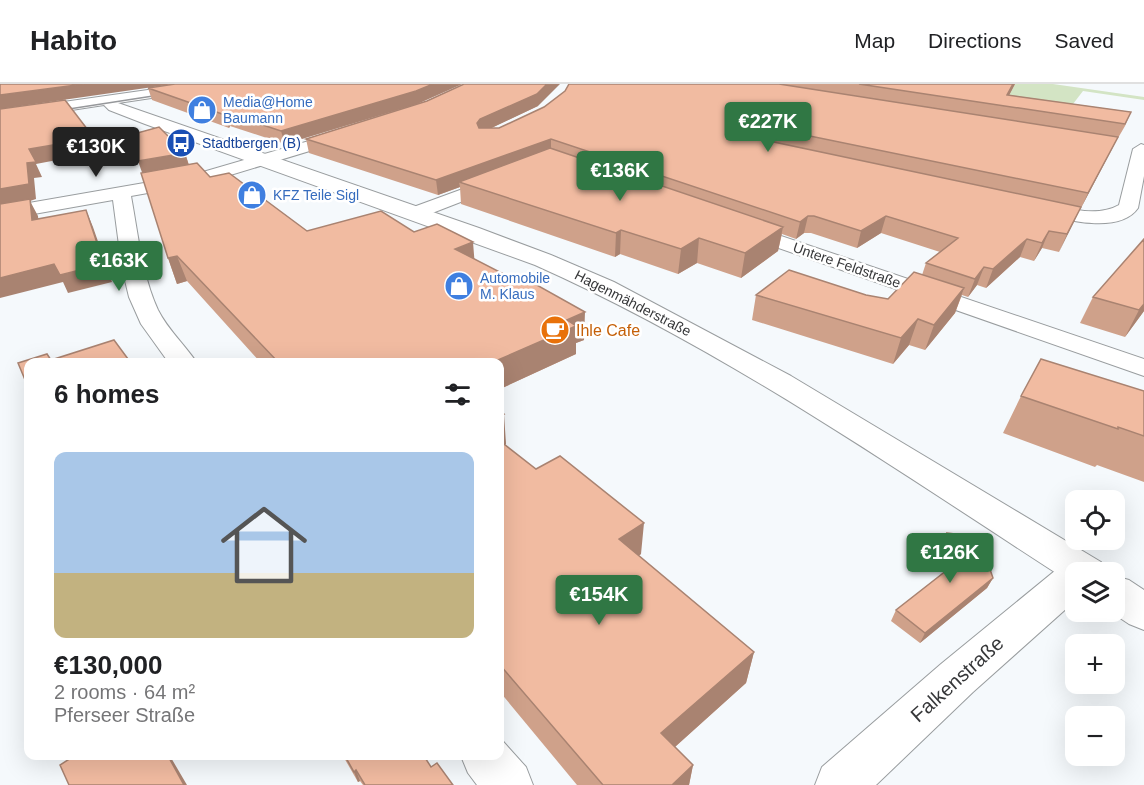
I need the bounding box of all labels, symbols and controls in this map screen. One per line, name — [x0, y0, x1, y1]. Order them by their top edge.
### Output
text: Habito — [30, 25, 117, 56]
text: Map — [854, 29, 895, 52]
text: Directions — [928, 29, 1021, 52]
text: Saved — [1054, 29, 1114, 52]
shop icon: Media@Home Baumann — [186, 94, 218, 126]
place label: Media@Home Baumann — [223, 94, 313, 126]
pin: €227K — [726, 102, 810, 153]
text: €227K — [739, 110, 797, 132]
pin: €130K — [54, 127, 138, 178]
bus stop icon: Stadtbergen (B) — [165, 127, 197, 159]
text: €130K — [67, 135, 125, 157]
place label: Stadtbergen (B) — [202, 135, 301, 151]
pin: €136K — [578, 151, 662, 202]
text: €136K — [591, 159, 649, 181]
shop icon: KFZ Teile Sigl — [236, 179, 268, 211]
place label: KFZ Teile Sigl — [273, 187, 359, 203]
street label: Untere Feldstraße — [791, 239, 903, 291]
pin: €163K — [77, 241, 161, 292]
text: €163K — [90, 249, 148, 271]
street label: Hagenmähderstraße — [572, 267, 694, 339]
shop icon: Automobile M. Klaus — [443, 270, 475, 302]
place label: Automobile M. Klaus — [480, 270, 550, 302]
cafe icon: Ihle Cafe — [539, 314, 571, 346]
place label: Ihle Cafe — [576, 322, 640, 339]
icon: filters — [441, 378, 474, 411]
text: 6 homes — [54, 379, 160, 409]
map controls — [1065, 490, 1125, 766]
button: locate — [1065, 490, 1125, 550]
icon: home — [210, 491, 318, 599]
pin: €126K — [908, 533, 992, 584]
text: €126K — [921, 541, 979, 563]
button: layers — [1065, 562, 1125, 622]
pin: €154K — [557, 575, 641, 626]
text: €154K — [570, 583, 628, 605]
street label: Falkenstraße — [906, 632, 1008, 726]
button: + — [1065, 634, 1125, 694]
text: €130,000 — [54, 650, 162, 680]
text: 2 rooms · 64 m² — [54, 681, 195, 703]
text: Pferseer Straße — [54, 704, 195, 726]
button: − — [1065, 706, 1125, 766]

